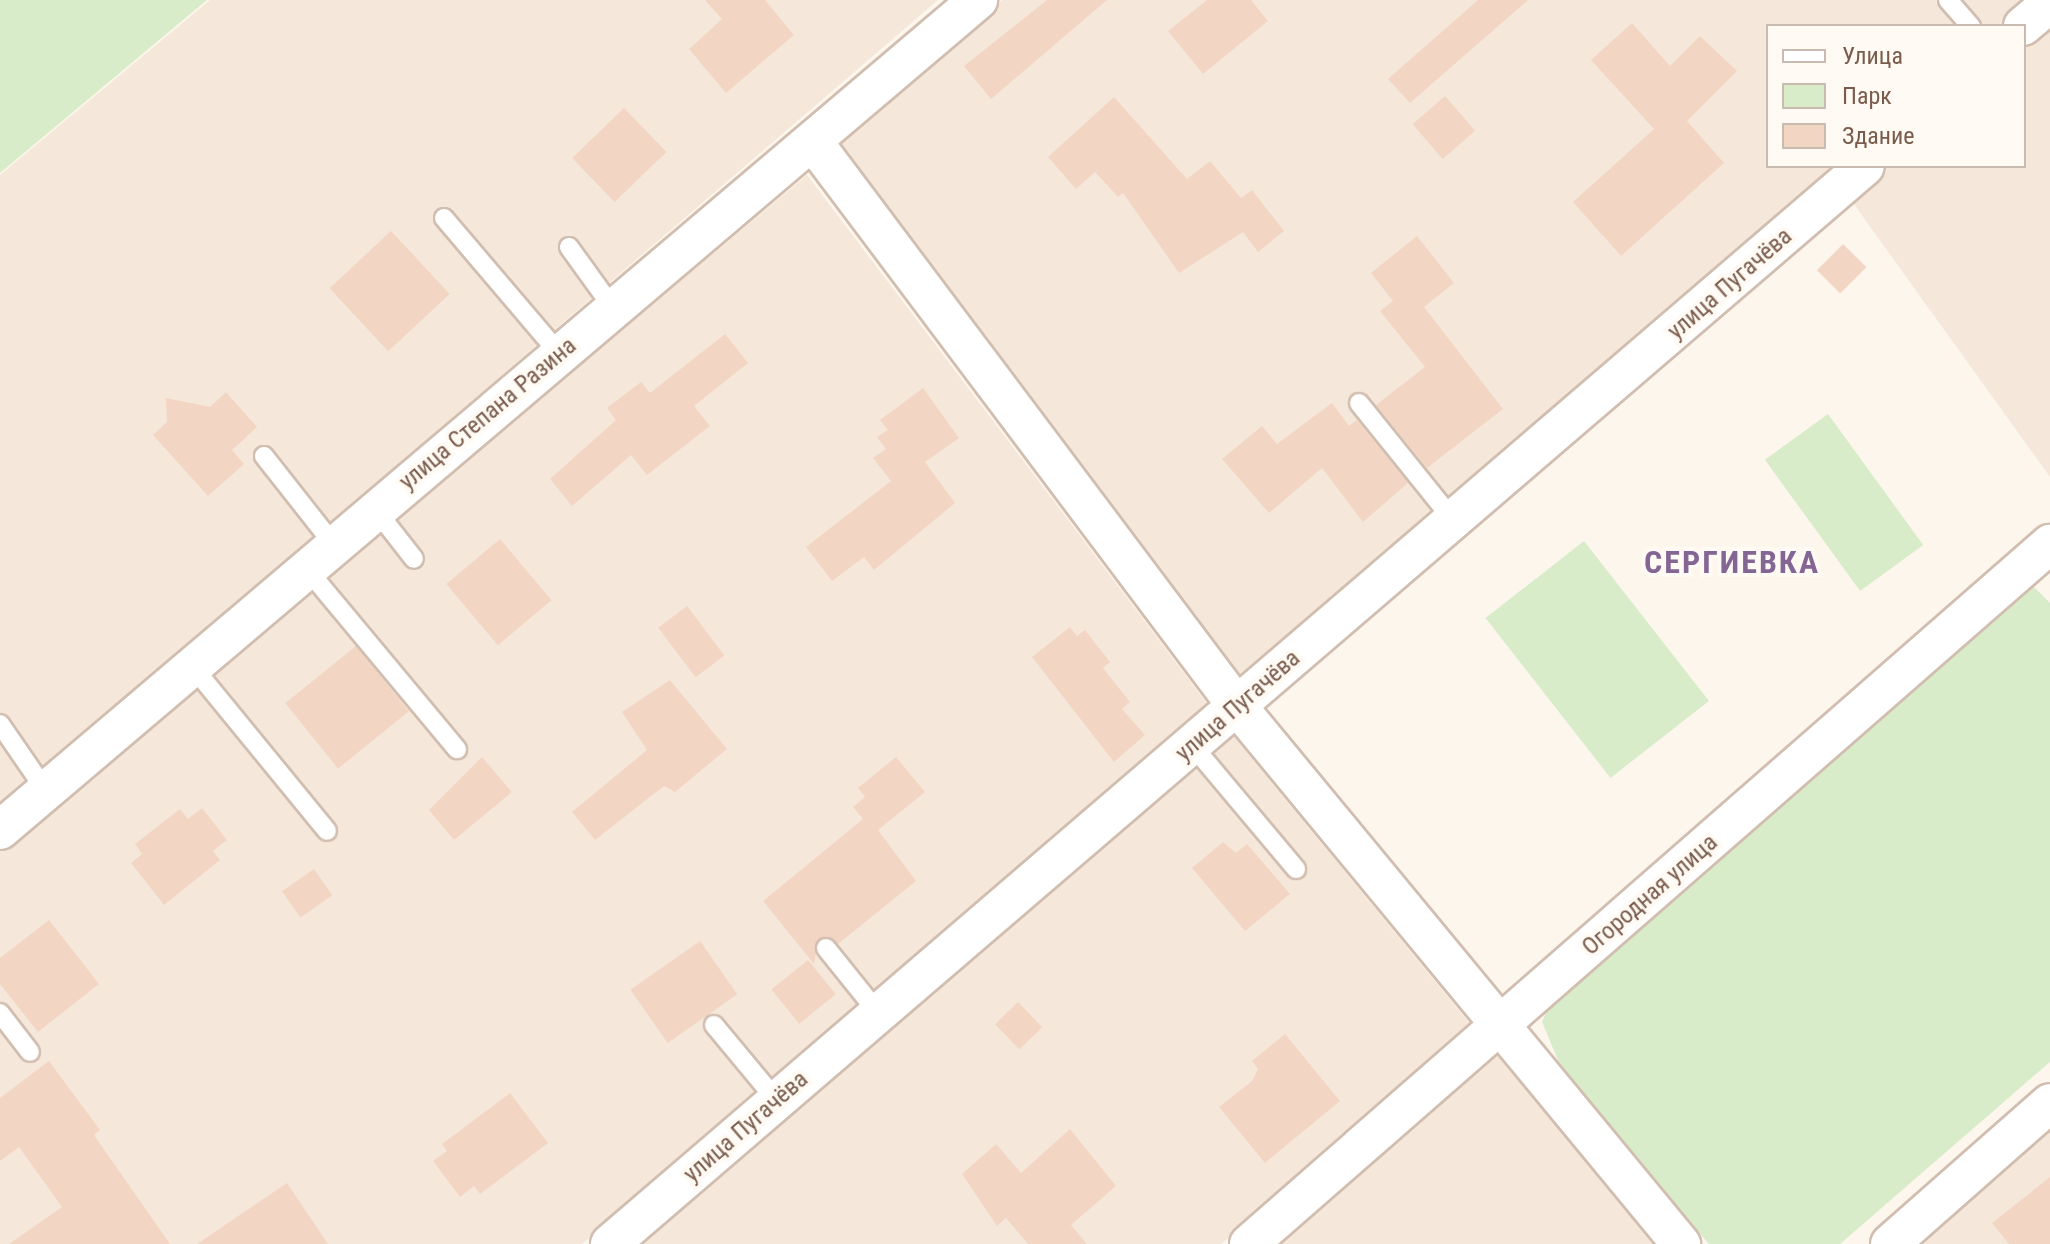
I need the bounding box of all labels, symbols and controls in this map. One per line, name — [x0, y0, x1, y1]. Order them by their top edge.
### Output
legend — [1766, 24, 2026, 168]
text: Улица — [1842, 42, 1903, 70]
text: Парк — [1842, 82, 1892, 110]
text: Здание — [1842, 122, 1914, 150]
street label: улица Пугачёва — [1662, 222, 1798, 346]
street label: улица Степана Разина — [394, 332, 582, 496]
district label: СЕРГИЕВКА — [1644, 543, 1820, 581]
street label: улица Пугачёва — [1170, 644, 1306, 768]
street label: Огородная улица — [1576, 828, 1724, 962]
street label: улица Пугачёва — [678, 1065, 814, 1189]

